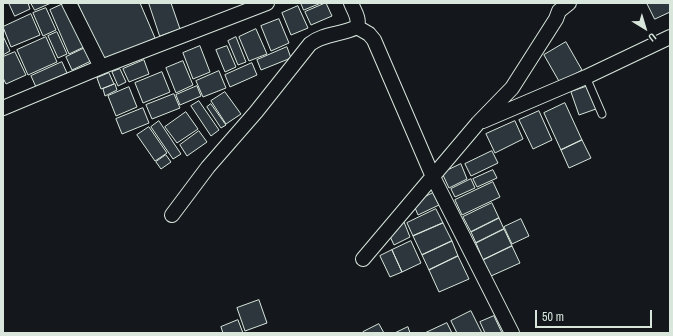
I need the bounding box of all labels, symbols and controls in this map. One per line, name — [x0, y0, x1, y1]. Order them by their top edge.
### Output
north arrow — [625, 8, 665, 48]
text: U — [646, 30, 659, 45]
scale bar — [537, 302, 654, 328]
text: 50 m — [542, 309, 564, 325]

